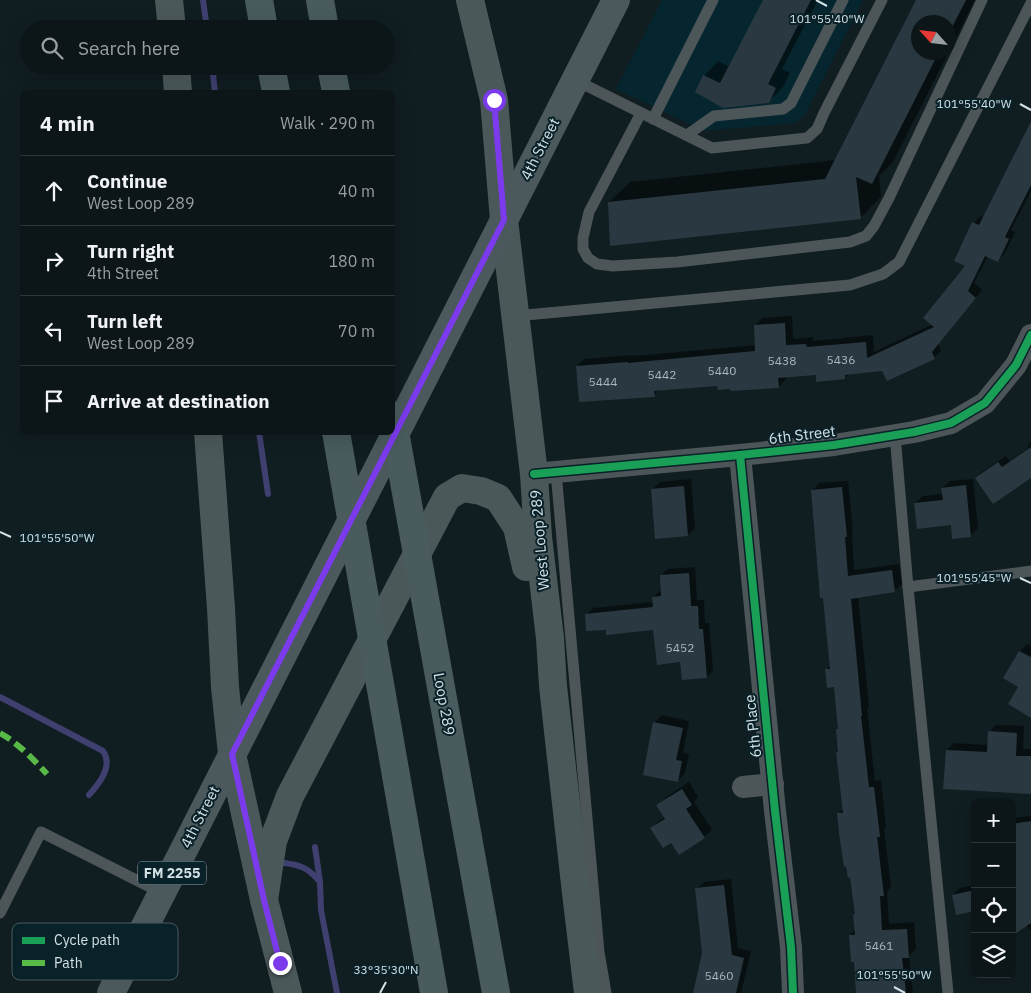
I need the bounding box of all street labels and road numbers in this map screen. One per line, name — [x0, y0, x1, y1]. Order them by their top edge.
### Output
street label: 4th Street — [516, 114, 563, 183]
street label: 6th Street — [767, 421, 837, 448]
street label: West Loop 289 — [526, 489, 553, 591]
street label: Loop 289 — [430, 671, 459, 737]
street label: 6th Place — [740, 694, 765, 758]
street label: 4th Street — [176, 782, 223, 851]
road number: FM 2255 — [138, 861, 206, 884]

